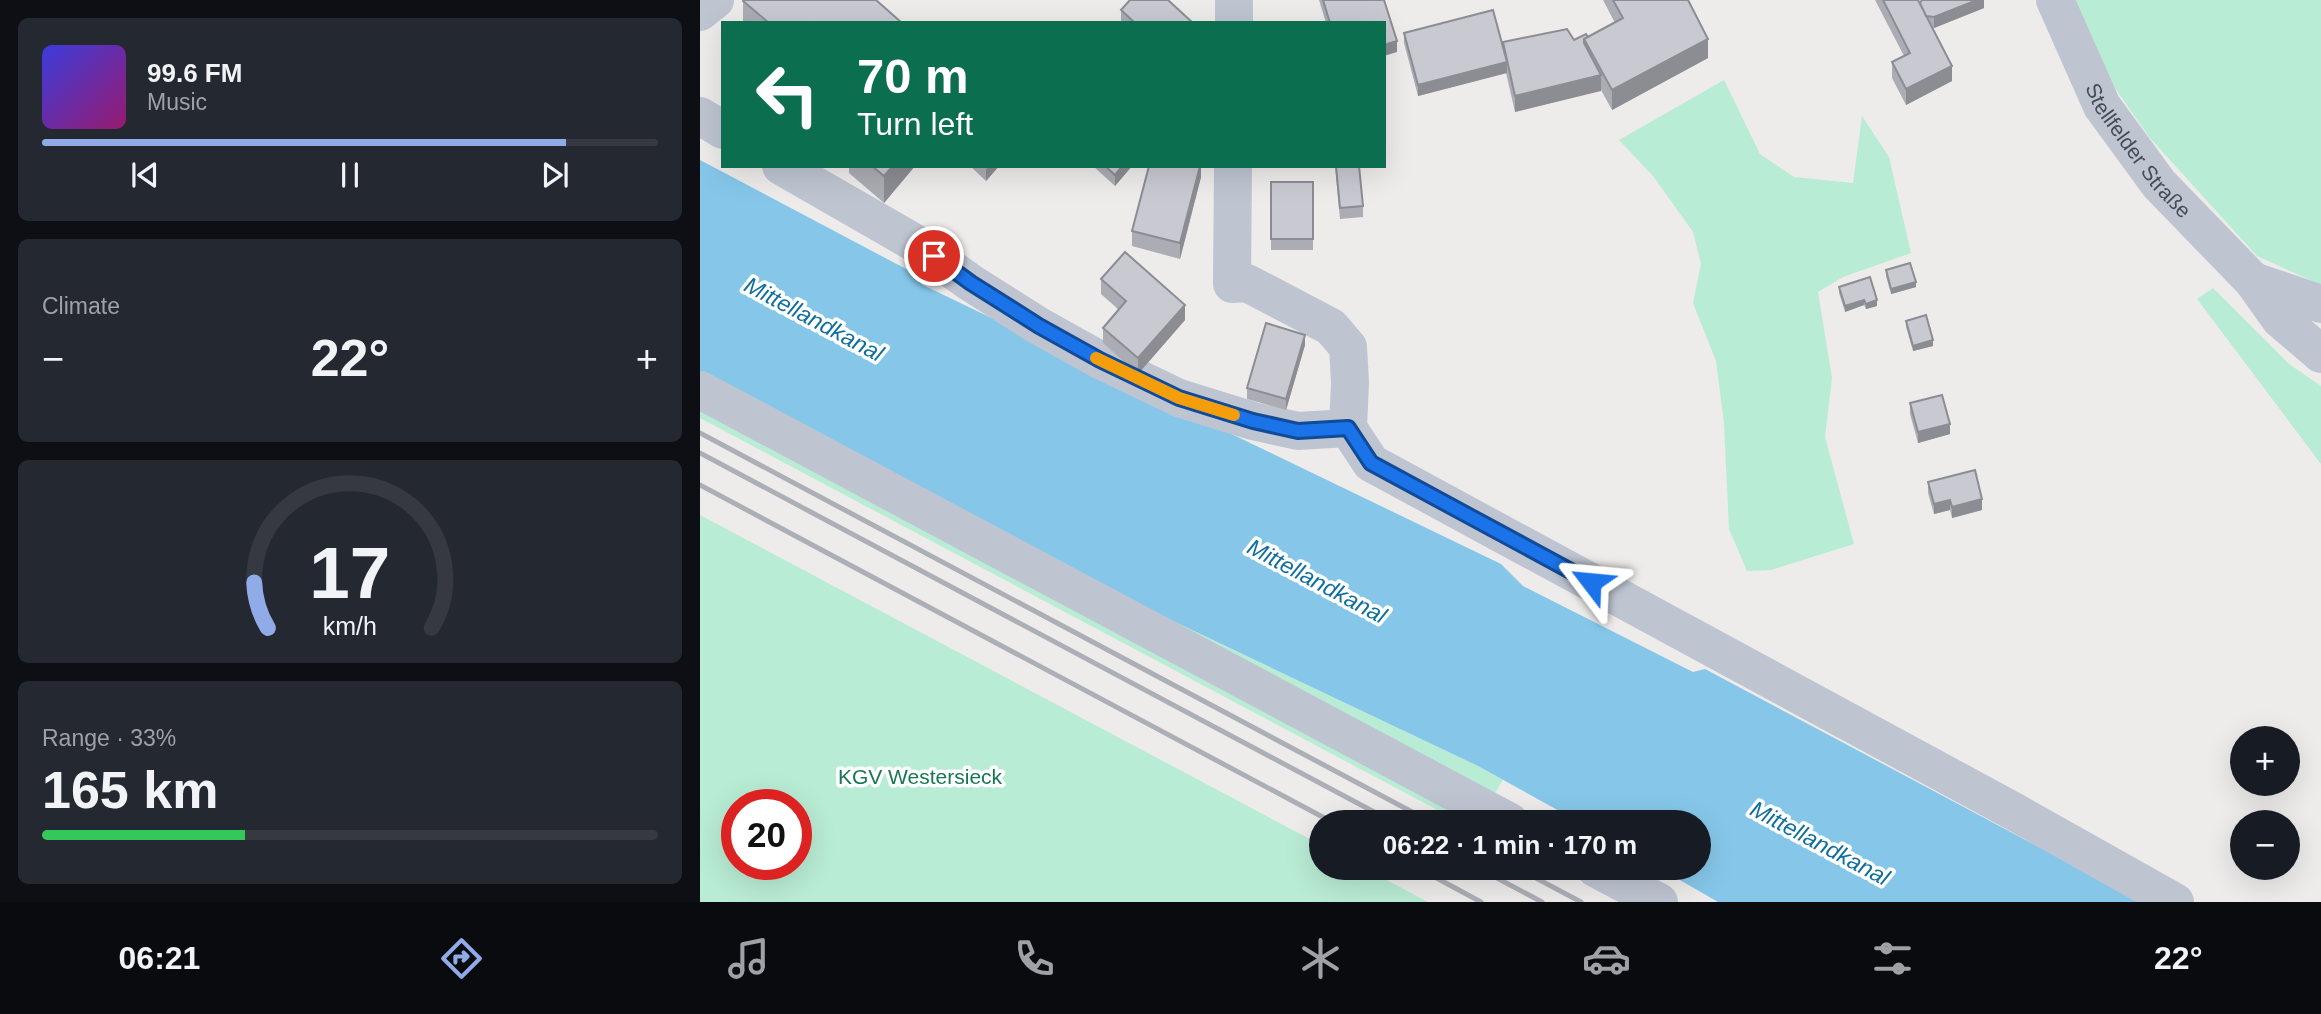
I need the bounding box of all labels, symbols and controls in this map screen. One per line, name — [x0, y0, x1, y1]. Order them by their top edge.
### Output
icon: left — [742, 49, 833, 140]
text: 70 m — [857, 49, 969, 103]
text: 99.6 FM — [147, 58, 242, 88]
street label: Stellfelder Straße — [2082, 79, 2196, 222]
text: Music — [147, 89, 207, 115]
text: Turn left — [857, 106, 973, 142]
icon: previous — [126, 156, 164, 194]
icon: pause — [331, 156, 369, 194]
icon: next — [536, 156, 574, 194]
pin — [904, 226, 964, 286]
icon: arrive — [915, 237, 953, 275]
water label: Mittellandkanal — [740, 272, 889, 367]
text: Climate — [42, 293, 120, 319]
text: 22° — [311, 329, 389, 387]
text: − — [42, 338, 64, 380]
text: + — [636, 338, 658, 380]
text: 17 — [310, 532, 390, 613]
water label: Mittellandkanal — [1243, 534, 1392, 629]
position arrow — [1554, 545, 1628, 619]
text: km/h — [323, 611, 377, 639]
text: Range · 33% — [42, 725, 176, 751]
map controls — [2230, 726, 2300, 880]
button: + — [2230, 726, 2300, 796]
text: 165 km — [42, 761, 218, 819]
park label: KGV Westersieck — [838, 765, 1003, 788]
speed limit sign: 20 — [721, 789, 812, 880]
water label: Mittellandkanal — [1746, 796, 1895, 891]
button: − — [2230, 810, 2300, 880]
text: 06:22 · 1 min · 170 m — [1383, 830, 1637, 860]
icon: directions — [437, 934, 486, 983]
icon: music — [724, 934, 773, 983]
icon: phone — [1010, 934, 1059, 983]
icon: climate — [1296, 934, 1345, 983]
icon: car — [1582, 934, 1631, 983]
icon: filters — [1868, 934, 1917, 983]
text: 06:21 — [119, 940, 200, 976]
text: 22° — [2154, 940, 2202, 976]

